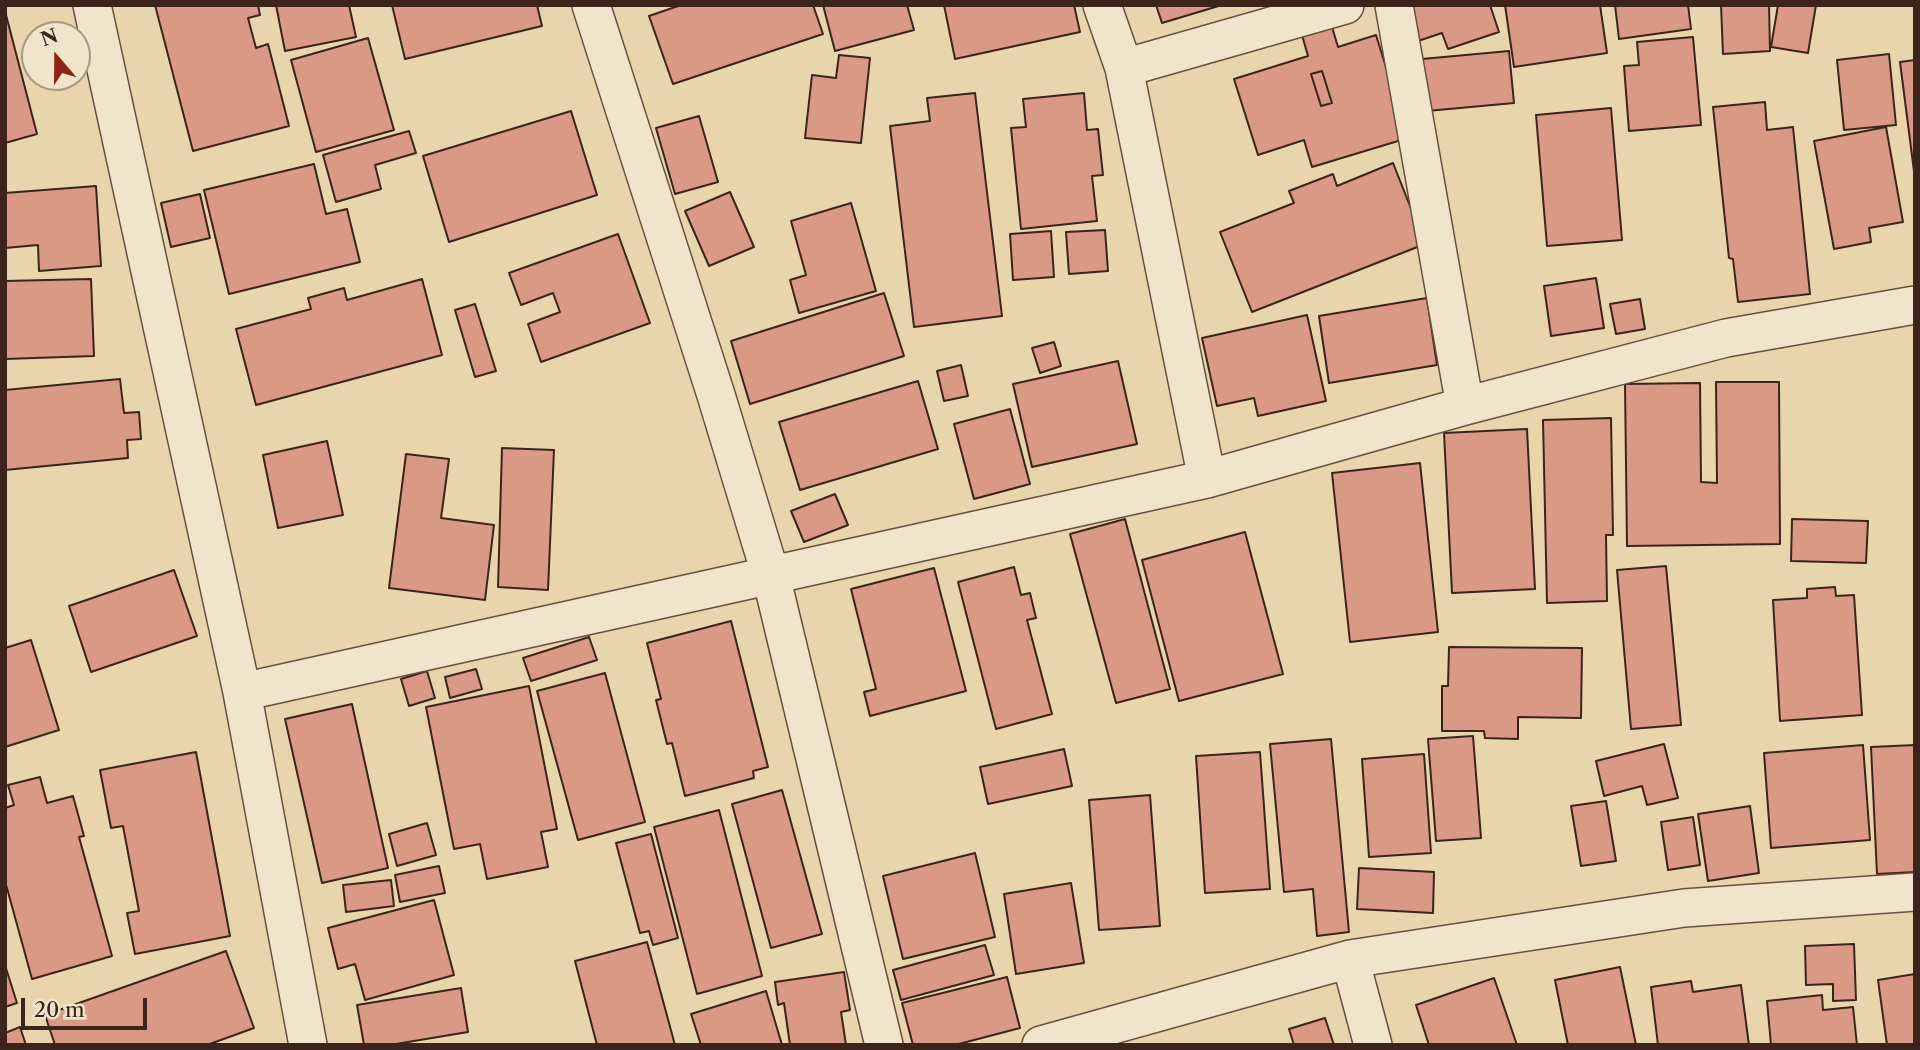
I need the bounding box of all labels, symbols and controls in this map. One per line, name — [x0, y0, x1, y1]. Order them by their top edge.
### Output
north arrow — [21, 21, 91, 91]
text: N — [38, 24, 61, 51]
scale bar — [24, 984, 150, 1028]
text: 20 m — [34, 997, 85, 1022]

